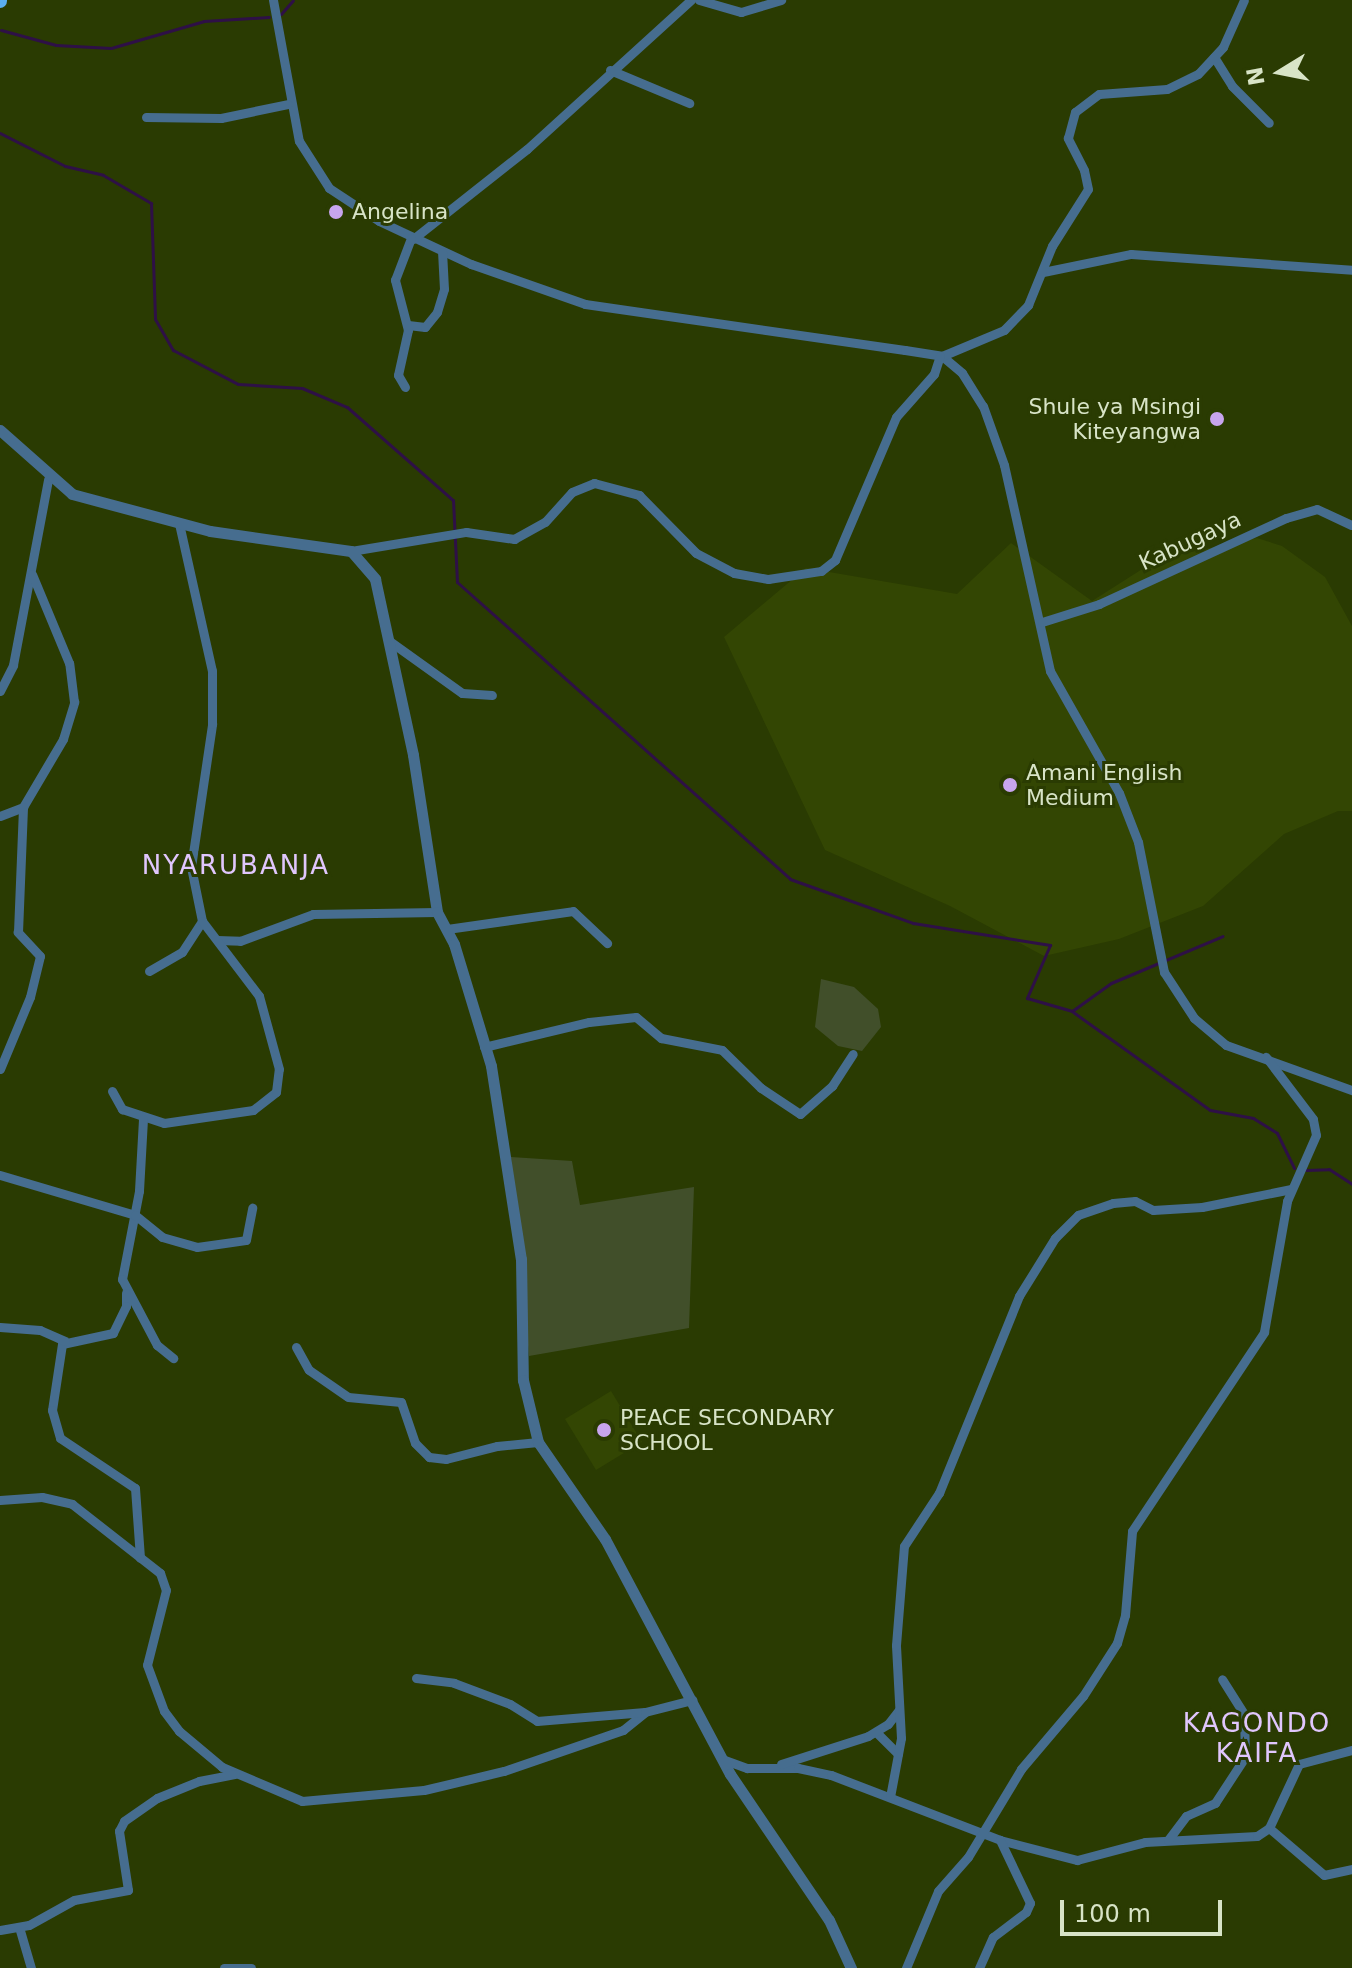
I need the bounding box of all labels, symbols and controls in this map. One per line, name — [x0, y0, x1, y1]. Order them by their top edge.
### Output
north arrow — [1240, 32, 1320, 112]
text: N — [1242, 65, 1270, 88]
place label: Angelina — [352, 199, 448, 225]
marker: Angelina — [327, 203, 345, 221]
place label: Shule ya Msingi Kiteyangwa — [1028, 393, 1201, 444]
marker: Shule ya Msingi Kiteyangwa — [1208, 410, 1226, 428]
street label: Kabugaya — [1135, 506, 1245, 576]
place label: Amani English Medium — [1026, 759, 1182, 810]
marker: Amani English Medium — [1001, 776, 1019, 794]
district label: NYARUBANJA — [142, 850, 330, 882]
place label: PEACE SECONDARY SCHOOL — [620, 1404, 834, 1456]
marker: PEACE SECONDARY SCHOOL — [595, 1421, 613, 1439]
district label: KAGONDO KAIFA — [1183, 1708, 1331, 1770]
scale bar — [1064, 1884, 1226, 1934]
text: 100 m — [1074, 1900, 1151, 1928]

